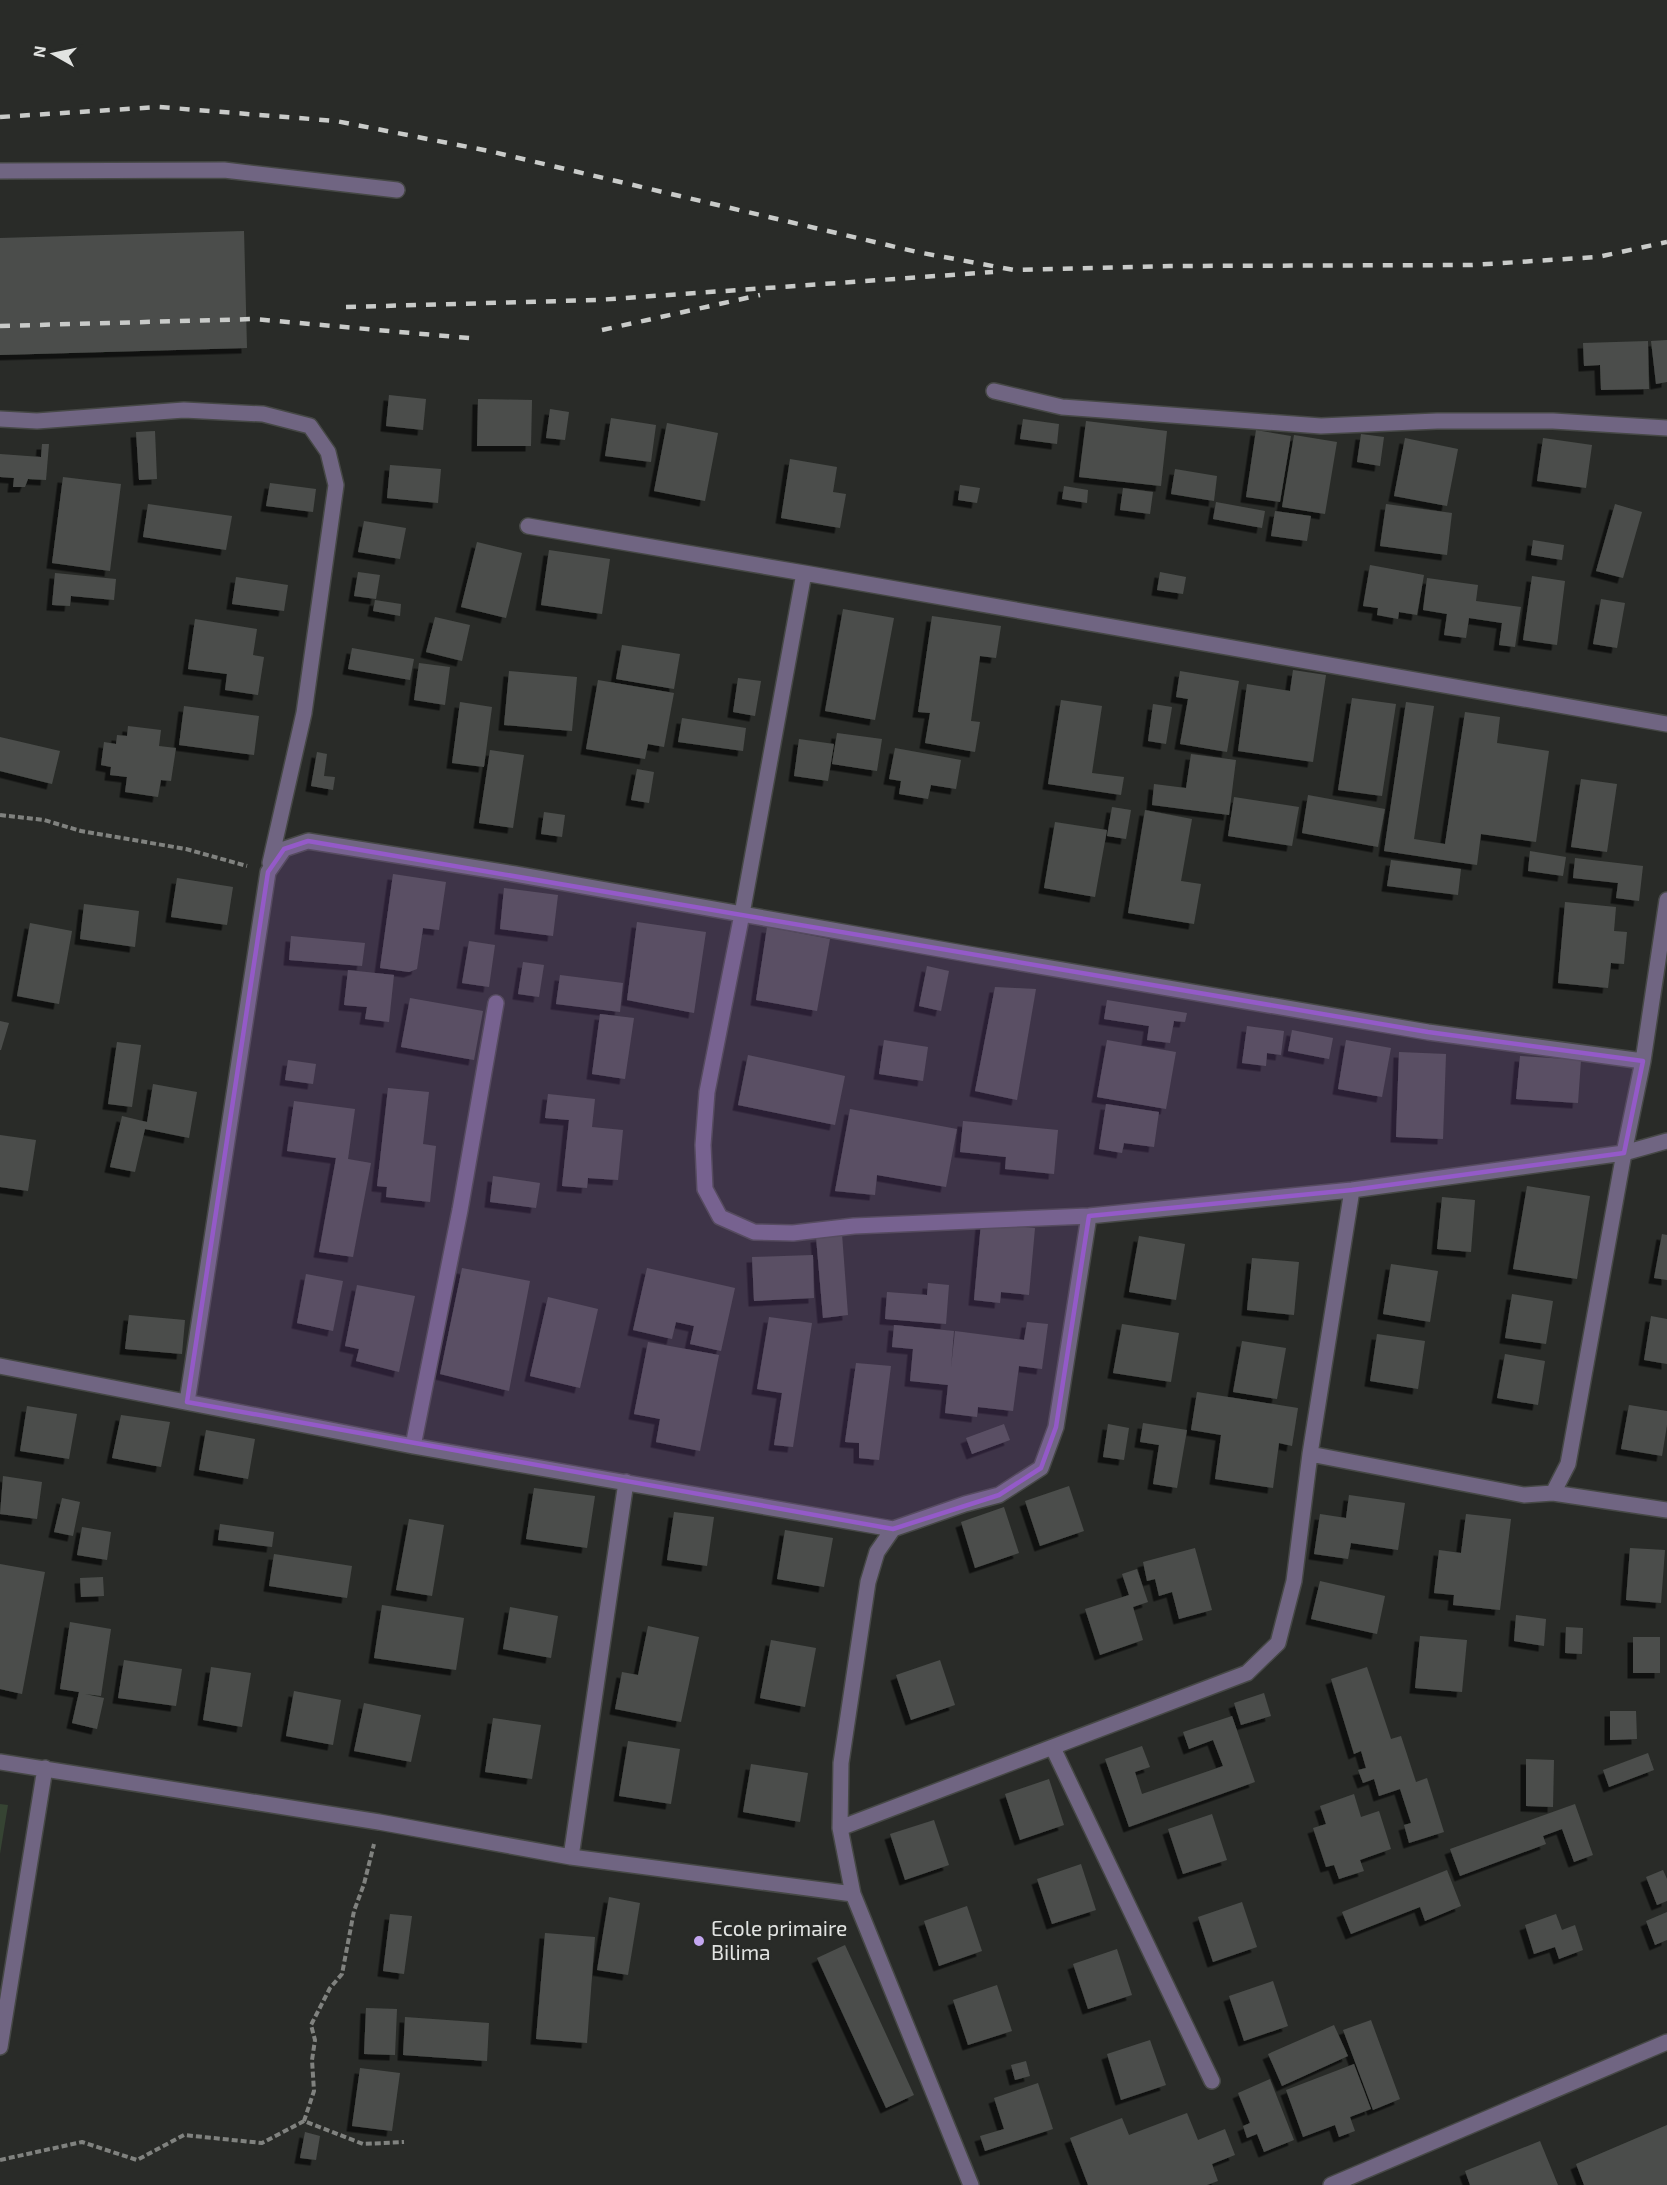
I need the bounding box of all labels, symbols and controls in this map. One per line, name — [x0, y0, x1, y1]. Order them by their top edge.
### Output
north arrow — [24, 24, 84, 84]
text: N — [28, 44, 49, 59]
place label: Ecole primaire Bilima — [711, 1915, 847, 1964]
marker: Ecole primaire Bilima — [692, 1934, 706, 1948]

